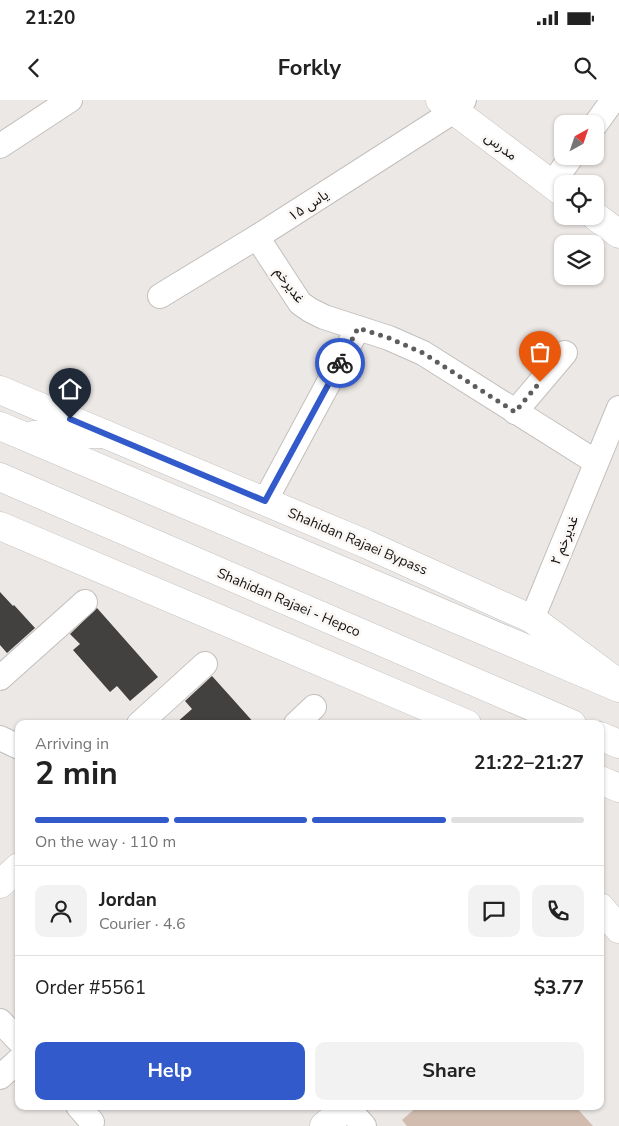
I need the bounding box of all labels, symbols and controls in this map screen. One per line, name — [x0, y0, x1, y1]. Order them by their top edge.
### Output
text: 21:20 — [25, 5, 75, 31]
text: Forkly — [278, 53, 341, 83]
icon: back — [20, 54, 48, 82]
icon: search — [571, 54, 599, 82]
north arrow — [554, 115, 604, 165]
map controls — [554, 115, 604, 285]
street label: مدرس — [480, 128, 521, 165]
button: locate — [554, 175, 604, 225]
street label: یاس ۱۵ — [284, 185, 332, 226]
button: layers — [554, 235, 604, 285]
street label: غدیرخم — [269, 264, 309, 308]
pin — [519, 331, 561, 382]
courier — [315, 338, 365, 388]
icon: bag — [526, 338, 554, 366]
icon: bike — [326, 349, 354, 377]
pin — [49, 368, 91, 419]
icon: home — [56, 375, 84, 403]
street label: Shahidan Rajaei Bypass — [285, 503, 431, 580]
street label: غدیرخم ۲ — [546, 513, 584, 568]
street label: Shahidan Rajaei - Hepco — [214, 564, 364, 641]
text: Arriving in — [35, 733, 109, 755]
text: 21:22–21:27 — [474, 750, 584, 776]
text: 2 min — [35, 752, 118, 795]
text: On the way · 110 m — [35, 831, 176, 853]
button: person — [35, 885, 87, 937]
button: chat — [468, 885, 520, 937]
button: phone — [532, 885, 584, 937]
text: Jordan — [99, 887, 157, 913]
text: Courier · 4.6 — [99, 913, 185, 935]
text: Order #5561 — [35, 975, 146, 1001]
text: $3.77 — [534, 975, 584, 1001]
button: Help — [35, 1042, 305, 1100]
button: Share — [315, 1042, 584, 1100]

